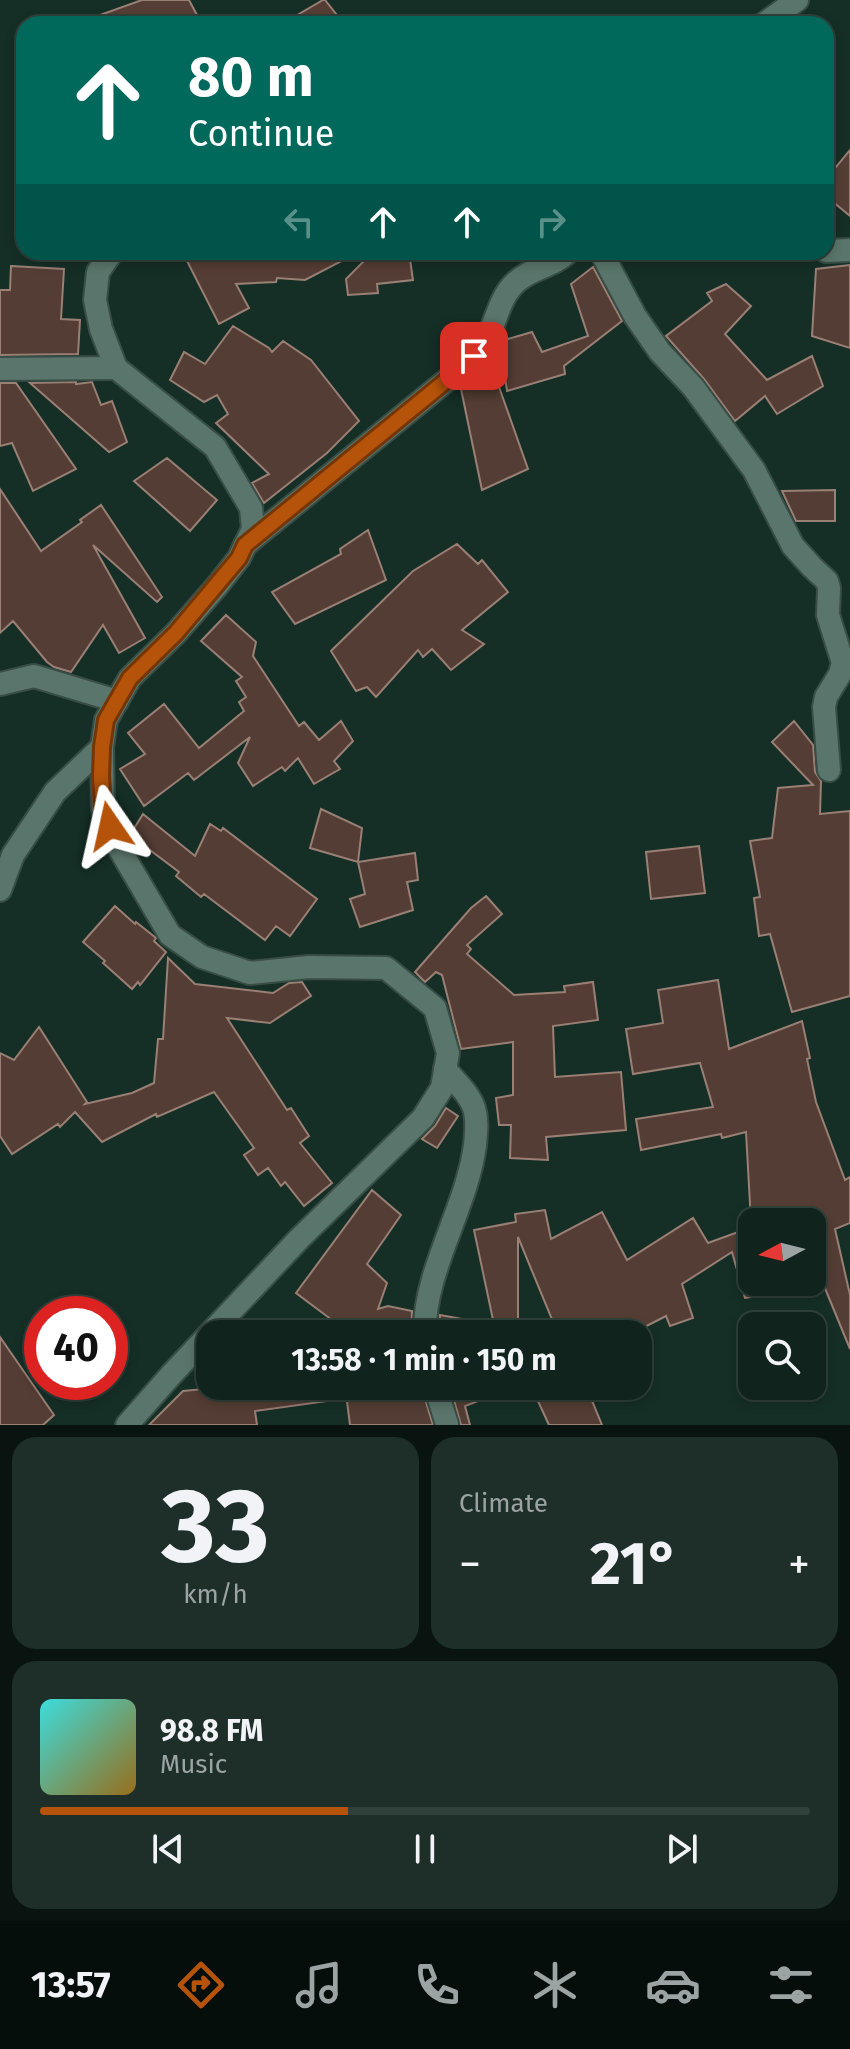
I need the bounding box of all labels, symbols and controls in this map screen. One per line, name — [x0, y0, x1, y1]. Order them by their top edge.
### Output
text: 80 m — [188, 44, 314, 111]
icon: ahead — [56, 48, 160, 152]
text: Continue — [188, 112, 334, 156]
icon: left — [277, 200, 321, 244]
icon: ahead — [361, 200, 405, 244]
icon: ahead — [445, 200, 489, 244]
icon: right — [529, 200, 573, 244]
pin — [440, 322, 508, 390]
icon: arrive — [452, 334, 496, 378]
position arrow — [68, 784, 152, 868]
north arrow — [738, 1208, 826, 1296]
map controls — [738, 1208, 826, 1400]
speed limit sign: 40 — [24, 1296, 128, 1400]
button: search — [738, 1312, 826, 1400]
text: 13:58 · 1 min · 150 m — [291, 1342, 557, 1378]
text: 33 — [161, 1464, 270, 1589]
text: Climate — [459, 1488, 548, 1519]
text: 21° — [590, 1528, 679, 1600]
text: − — [459, 1538, 481, 1591]
text: + — [788, 1538, 810, 1591]
text: km/h — [183, 1579, 248, 1610]
text: 98.8 FM — [160, 1713, 263, 1749]
text: Music — [160, 1749, 227, 1780]
icon: previous — [146, 1827, 190, 1871]
icon: pause — [403, 1827, 447, 1871]
icon: next — [660, 1827, 704, 1871]
icon: directions — [173, 1957, 229, 2013]
icon: music — [291, 1957, 347, 2013]
icon: phone — [409, 1957, 465, 2013]
icon: climate — [527, 1957, 583, 2013]
icon: car — [645, 1957, 701, 2013]
icon: filters — [763, 1957, 819, 2013]
text: 13:57 — [31, 1963, 111, 2007]

